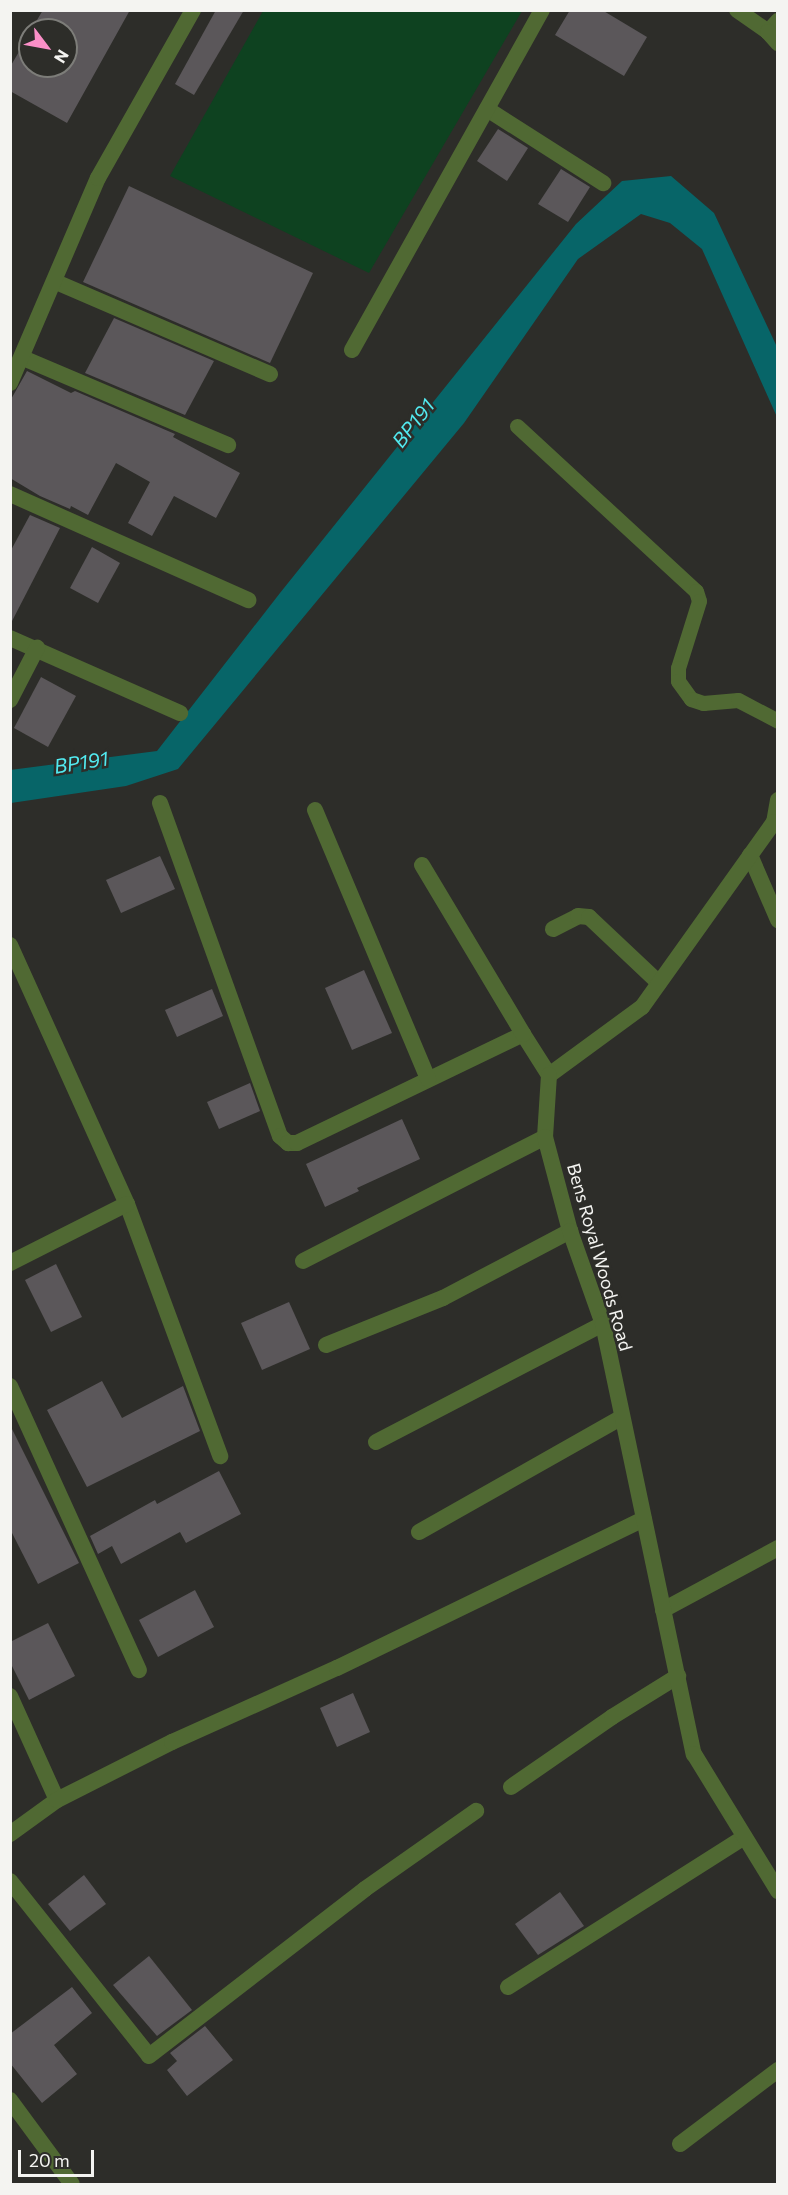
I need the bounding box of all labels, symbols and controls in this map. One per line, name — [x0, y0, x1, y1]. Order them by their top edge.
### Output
north arrow — [18, 18, 78, 78]
text: N — [51, 47, 73, 67]
water label: BP191 — [387, 394, 439, 452]
water label: BP191 — [52, 746, 110, 778]
street label: Bens Royal Woods Road — [563, 1161, 637, 1353]
scale bar — [21, 2138, 98, 2176]
text: 20 m — [29, 2149, 70, 2171]

